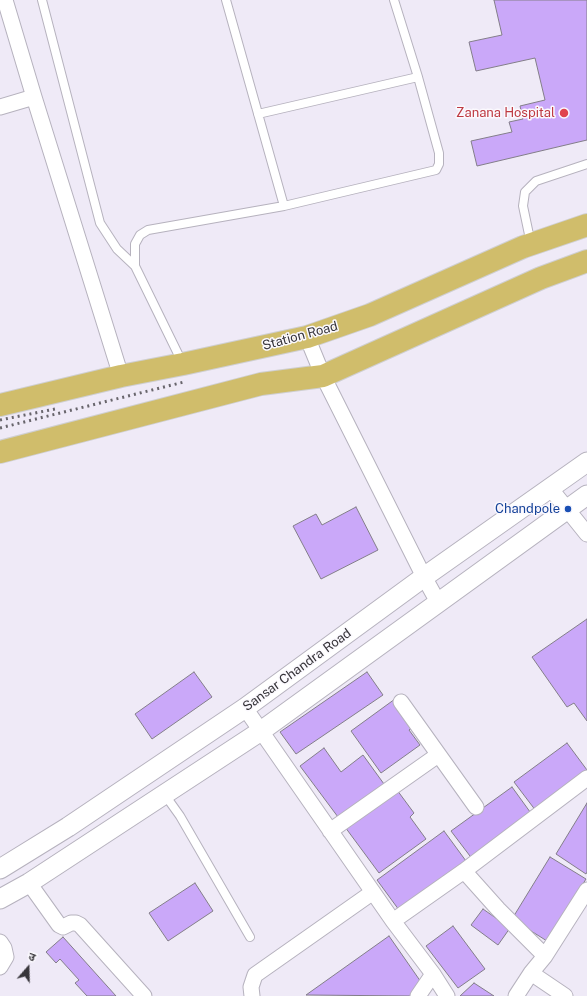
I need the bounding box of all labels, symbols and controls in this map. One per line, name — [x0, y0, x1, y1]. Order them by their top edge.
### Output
place label: Zanana Hospital — [456, 105, 555, 121]
marker: Zanana Hospital — [558, 107, 570, 119]
street label: Station Road — [261, 318, 339, 354]
place label: Chandpole — [495, 501, 560, 517]
marker: Chandpole — [563, 504, 573, 514]
street label: Sansar Chandra Road — [240, 625, 354, 715]
north arrow — [8, 948, 48, 988]
text: उ — [27, 950, 37, 963]

